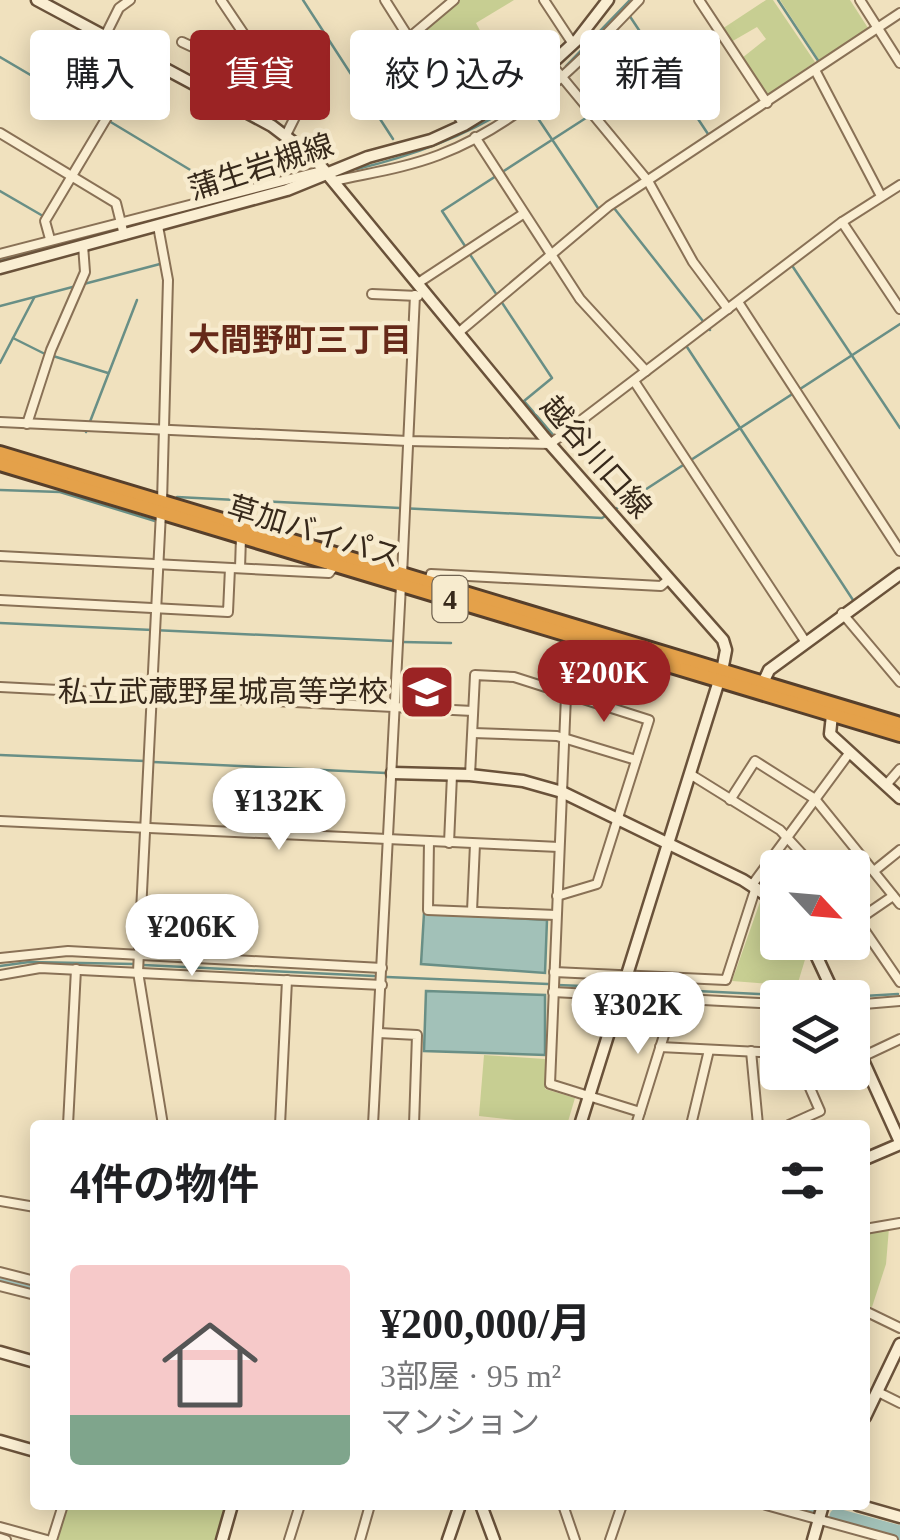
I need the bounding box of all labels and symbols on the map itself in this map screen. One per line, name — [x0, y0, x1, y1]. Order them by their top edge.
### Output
street label: 蒲生岩槻線 — [184, 128, 337, 205]
district label: 大間野町三丁目 — [188, 322, 412, 358]
street label: 越谷川口線 — [535, 389, 658, 524]
street label: 草加バイパス — [224, 490, 405, 574]
road number: 4 — [432, 576, 468, 622]
pin: ¥200K — [534, 640, 674, 725]
school or university icon: 私立武蔵野星城高等学校 — [397, 662, 457, 722]
place label: 私立武蔵野星城高等学校 — [58, 675, 388, 708]
pin: ¥132K — [209, 768, 349, 853]
north arrow — [760, 850, 870, 960]
pin: ¥206K — [122, 894, 262, 979]
pin: ¥302K — [568, 972, 708, 1057]

